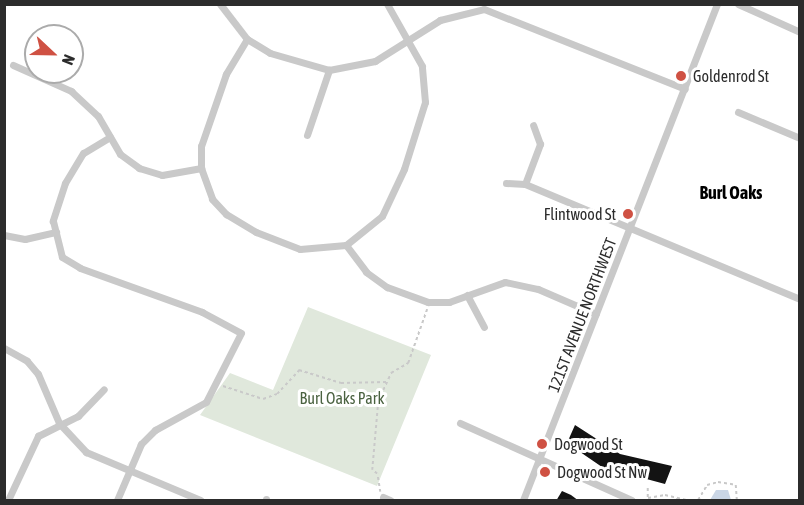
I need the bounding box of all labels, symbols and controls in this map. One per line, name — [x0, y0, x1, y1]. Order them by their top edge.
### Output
north arrow — [24, 24, 84, 84]
text: N — [59, 52, 79, 68]
place label: Goldenrod St — [693, 66, 769, 86]
marker: Goldenrod St — [674, 69, 688, 83]
district label: Burl Oaks — [700, 182, 762, 204]
place label: Flintwood St — [544, 204, 616, 224]
marker: Flintwood St — [621, 207, 635, 221]
street label: 121ST AVENUE NORTHWEST — [544, 235, 620, 395]
park label: Burl Oaks Park — [300, 388, 384, 408]
place label: Dogwood St — [554, 434, 623, 454]
marker: Dogwood St — [535, 437, 549, 451]
place label: Dogwood St Nw — [557, 462, 647, 482]
marker: Dogwood St Nw — [538, 465, 552, 479]

